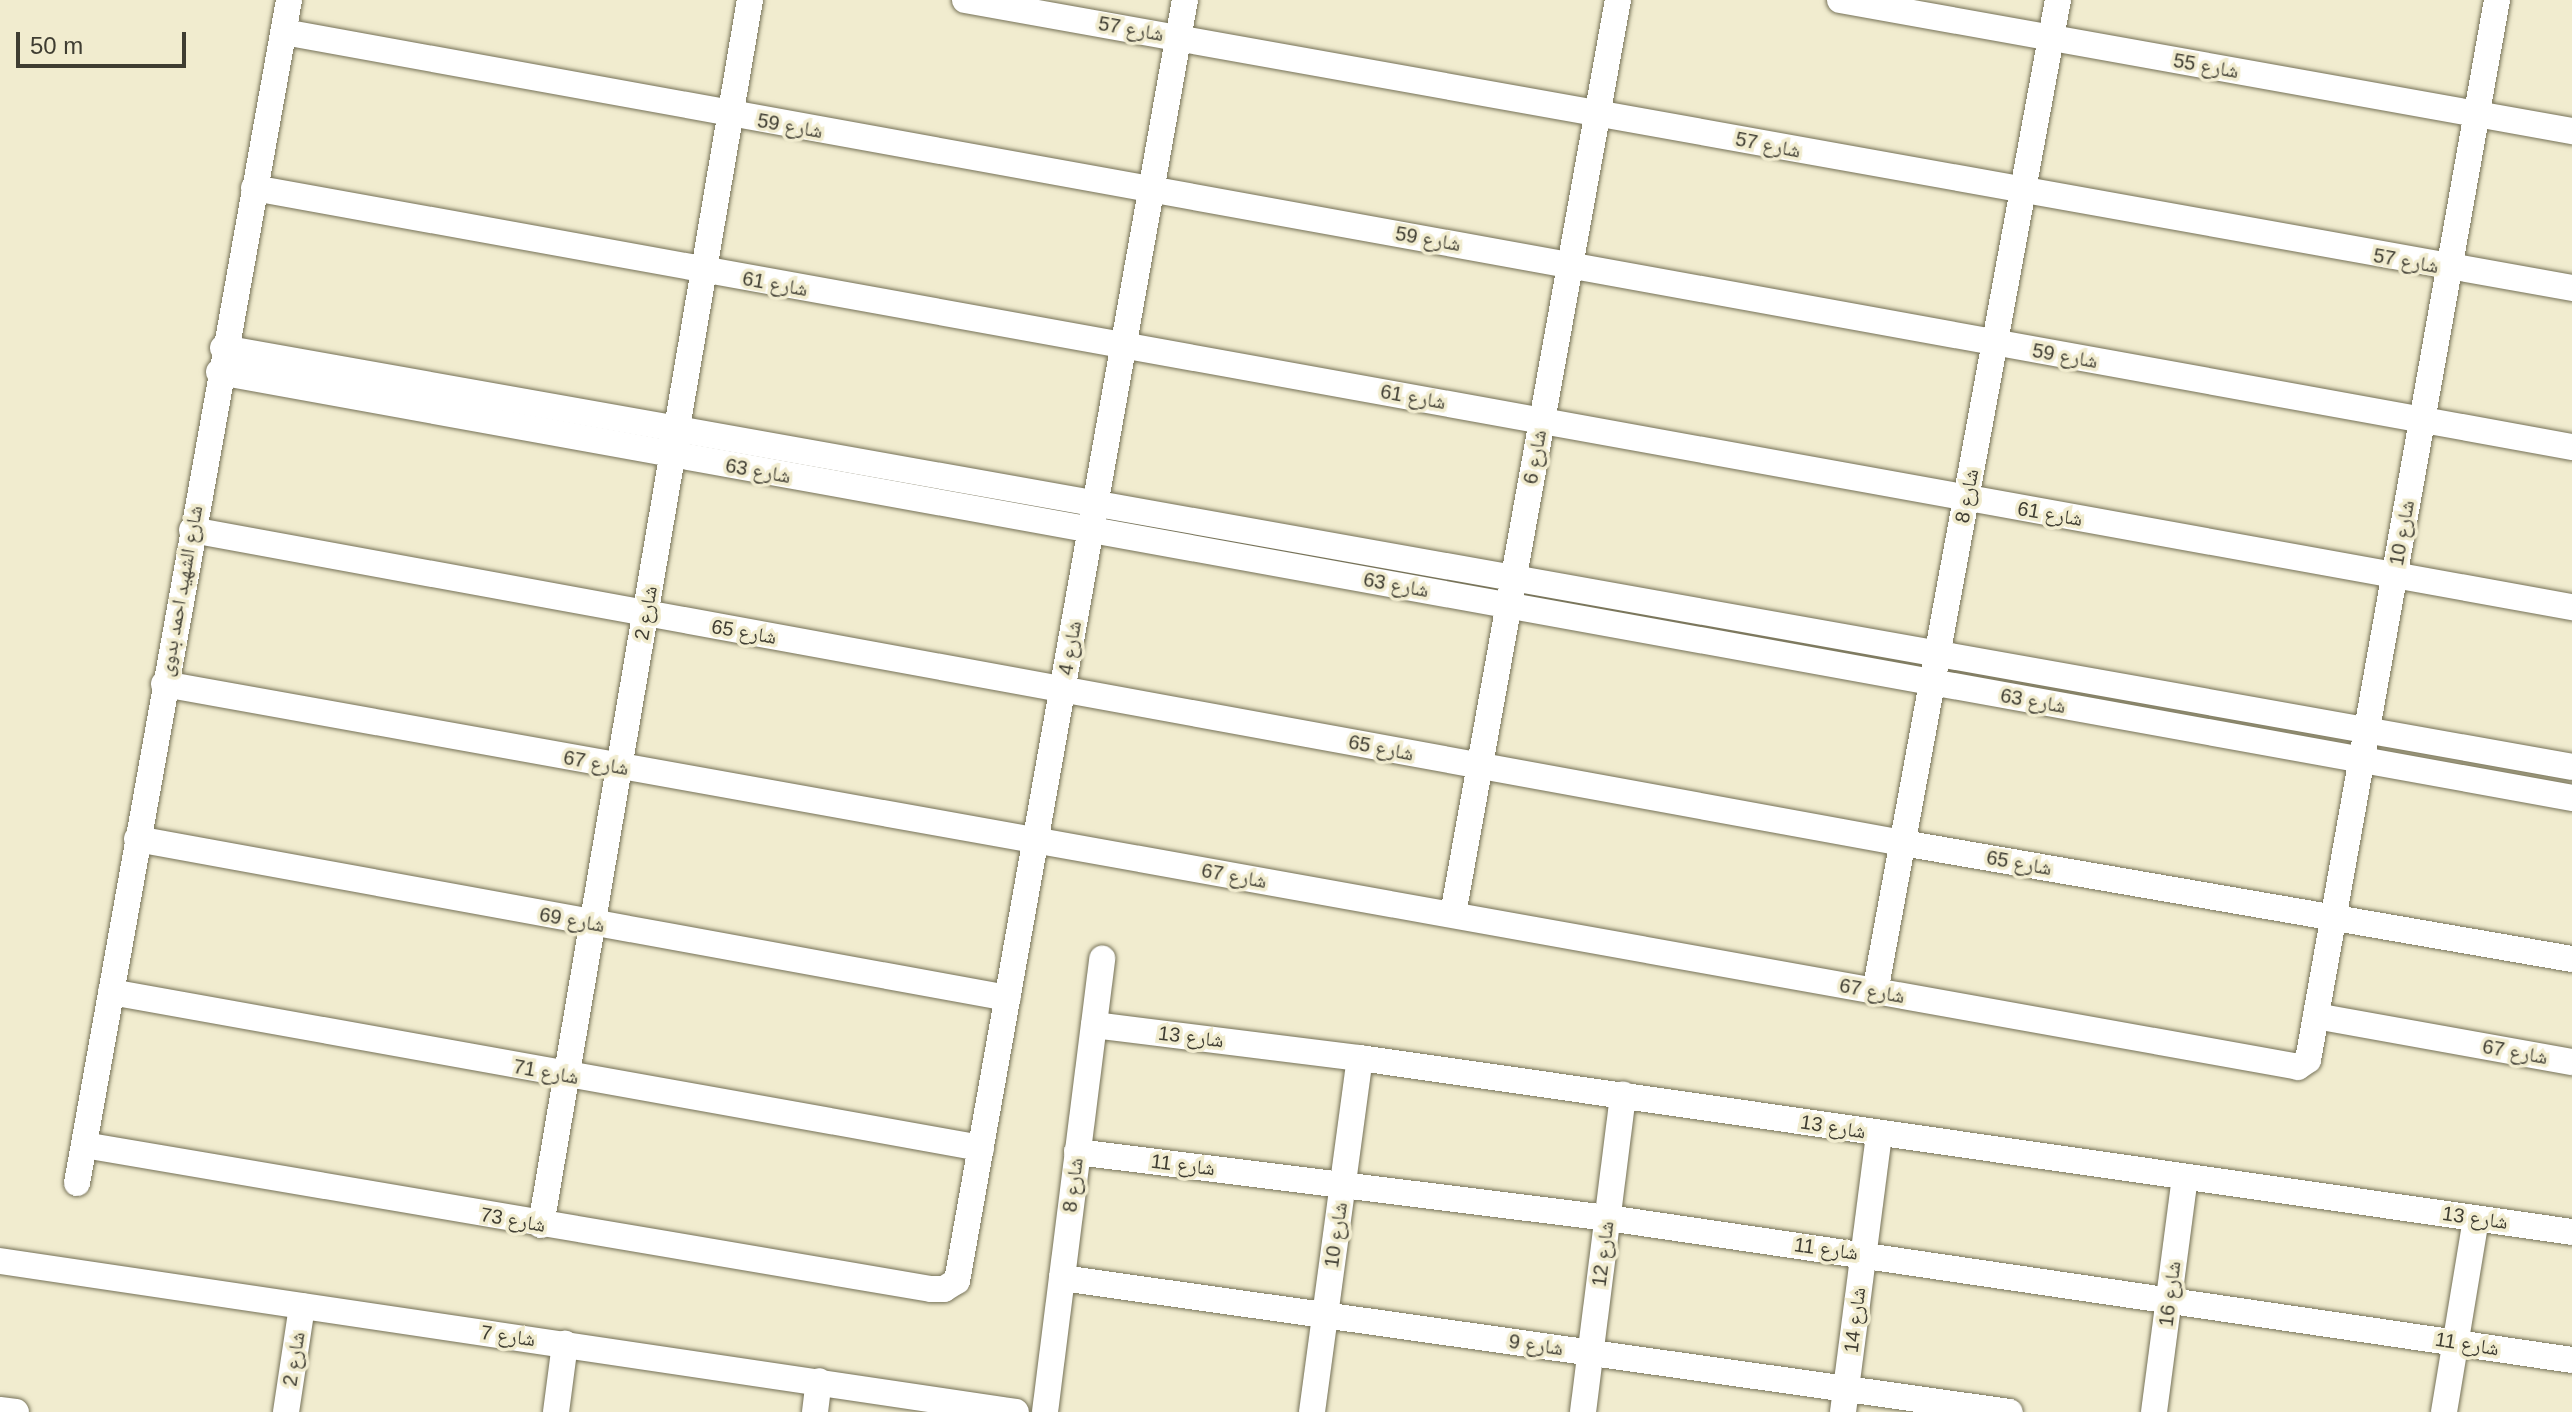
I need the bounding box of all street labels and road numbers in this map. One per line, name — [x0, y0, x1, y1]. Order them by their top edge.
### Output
street label: شارع 57 — [1097, 11, 1165, 47]
street label: شارع 55 — [2172, 48, 2240, 84]
street label: شارع 59 — [756, 108, 824, 144]
street label: شارع 57 — [1733, 127, 1803, 163]
street label: شارع 59 — [1394, 221, 1462, 257]
street label: شارع 57 — [2372, 243, 2440, 279]
street label: شارع 61 — [741, 266, 809, 302]
street label: شارع 59 — [2031, 338, 2099, 374]
street label: شارع 61 — [1379, 379, 1447, 415]
street label: شارع 6 — [1518, 428, 1552, 486]
street label: شارع 63 — [724, 453, 792, 489]
street label: شارع 8 — [1950, 467, 1984, 525]
street label: شارع 61 — [2016, 496, 2084, 532]
street label: شارع 10 — [2384, 499, 2420, 567]
street label: شارع الشهيد احمد بدوى — [154, 504, 208, 678]
street label: شارع 63 — [1362, 567, 1430, 603]
street label: شارع 2 — [629, 584, 663, 642]
street label: شارع 65 — [710, 614, 778, 650]
street label: شارع 4 — [1053, 619, 1087, 677]
street label: شارع 63 — [1999, 683, 2067, 719]
street label: شارع 65 — [1346, 730, 1416, 766]
street label: شارع 67 — [562, 745, 630, 781]
street label: شارع 65 — [1985, 845, 2053, 881]
street label: شارع 67 — [1200, 858, 1268, 894]
street label: شارع 69 — [538, 902, 606, 938]
street label: شارع 67 — [1838, 973, 1906, 1009]
street label: شارع 13 — [1157, 1021, 1225, 1053]
street label: شارع 67 — [2481, 1034, 2549, 1070]
street label: شارع 71 — [512, 1054, 580, 1090]
street label: شارع 13 — [1799, 1110, 1867, 1144]
street label: شارع 11 — [1150, 1149, 1216, 1181]
street label: شارع 8 — [1058, 1156, 1088, 1214]
street label: شارع 10 — [1320, 1201, 1352, 1269]
street label: شارع 73 — [479, 1202, 547, 1238]
street label: شارع 13 — [2441, 1202, 2509, 1234]
street label: شارع 12 — [1587, 1220, 1619, 1288]
street label: شارع 11 — [1792, 1233, 1860, 1265]
street label: شارع 16 — [2154, 1260, 2186, 1328]
street label: شارع 14 — [1839, 1286, 1871, 1354]
street label: شارع 7 — [479, 1320, 537, 1352]
street label: شارع 11 — [2433, 1327, 2501, 1361]
street label: شارع 9 — [1507, 1329, 1565, 1361]
street label: شارع 2 — [278, 1330, 310, 1388]

